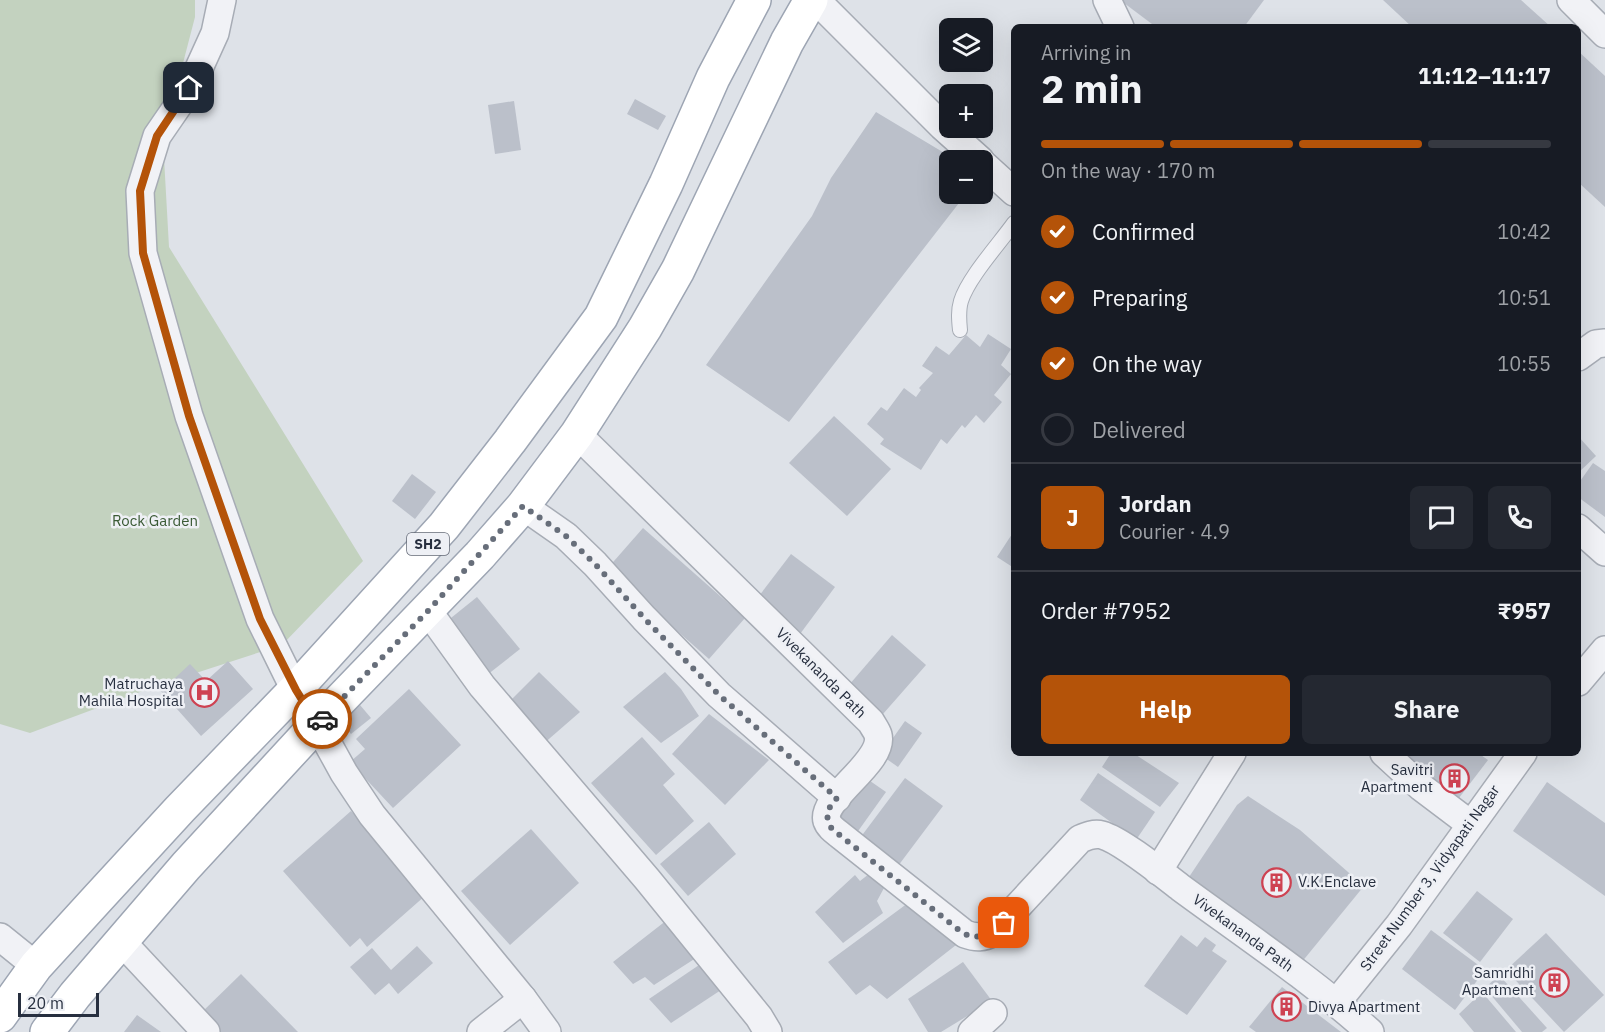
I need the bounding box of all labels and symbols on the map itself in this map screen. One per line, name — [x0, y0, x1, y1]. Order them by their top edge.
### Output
pin — [163, 62, 214, 113]
park label: Rock Garden — [112, 511, 198, 530]
road number: SH2 — [407, 533, 449, 555]
street label: Vivekananda Path — [772, 623, 871, 722]
place label: Matruchaya Mahila Hospital — [79, 674, 183, 710]
hospital icon: Matruchaya Mahila Hospital — [188, 677, 220, 709]
courier — [292, 689, 352, 749]
place label: Savitri Apartment — [1361, 760, 1433, 796]
building icon: Savitri Apartment — [1438, 763, 1470, 795]
street label: Street Number 3, Vidyapati Nagar — [1356, 780, 1504, 975]
building icon: V.K.Enclave — [1261, 866, 1293, 898]
place label: V.K.Enclave — [1298, 872, 1376, 891]
street label: Vivekananda Path — [1189, 890, 1298, 976]
pin — [978, 897, 1029, 948]
place label: Samridhi Apartment — [1462, 963, 1534, 999]
building icon: Samridhi Apartment — [1539, 966, 1571, 998]
scale bar — [18, 990, 99, 1018]
building icon: Divya Apartment — [1271, 991, 1303, 1023]
place label: Divya Apartment — [1308, 997, 1420, 1016]

